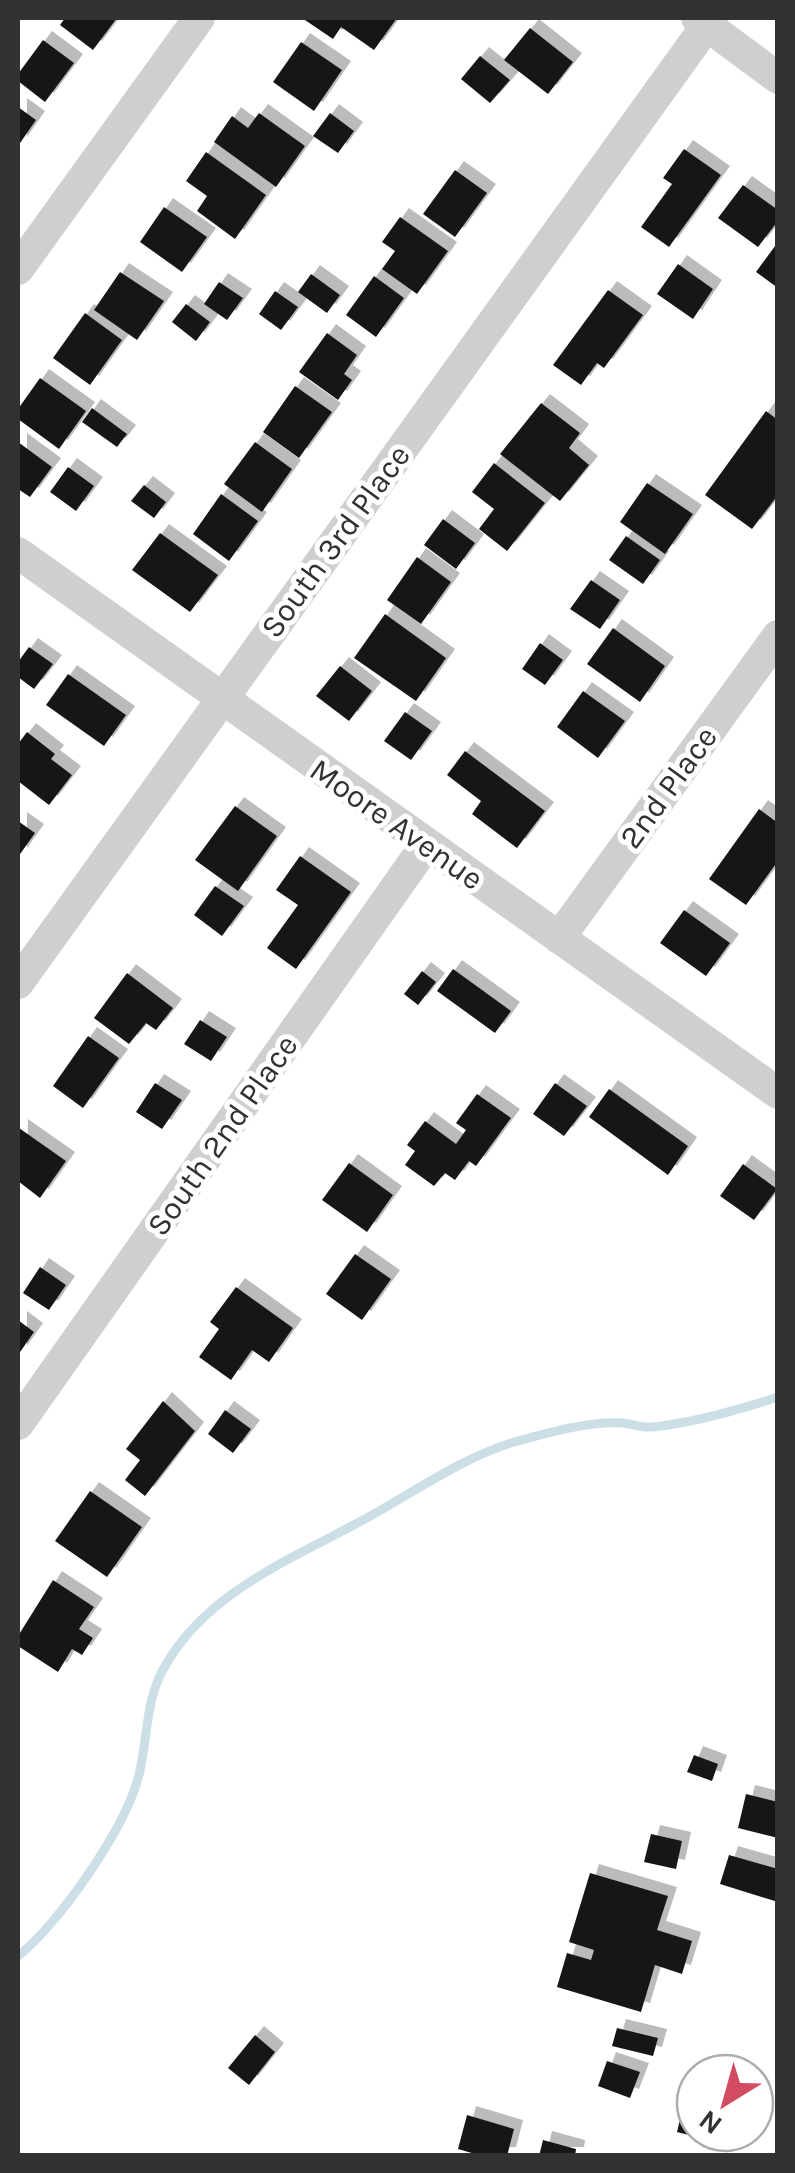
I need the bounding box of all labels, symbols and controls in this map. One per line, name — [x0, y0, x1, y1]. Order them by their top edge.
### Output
street label: South 3rd Place — [253, 438, 418, 645]
street label: 2nd Place — [612, 719, 725, 855]
street label: Moore Avenue — [303, 751, 490, 898]
street label: South 2nd Place — [139, 1028, 305, 1243]
north arrow — [675, 2053, 775, 2153]
text: N — [692, 2103, 728, 2142]

